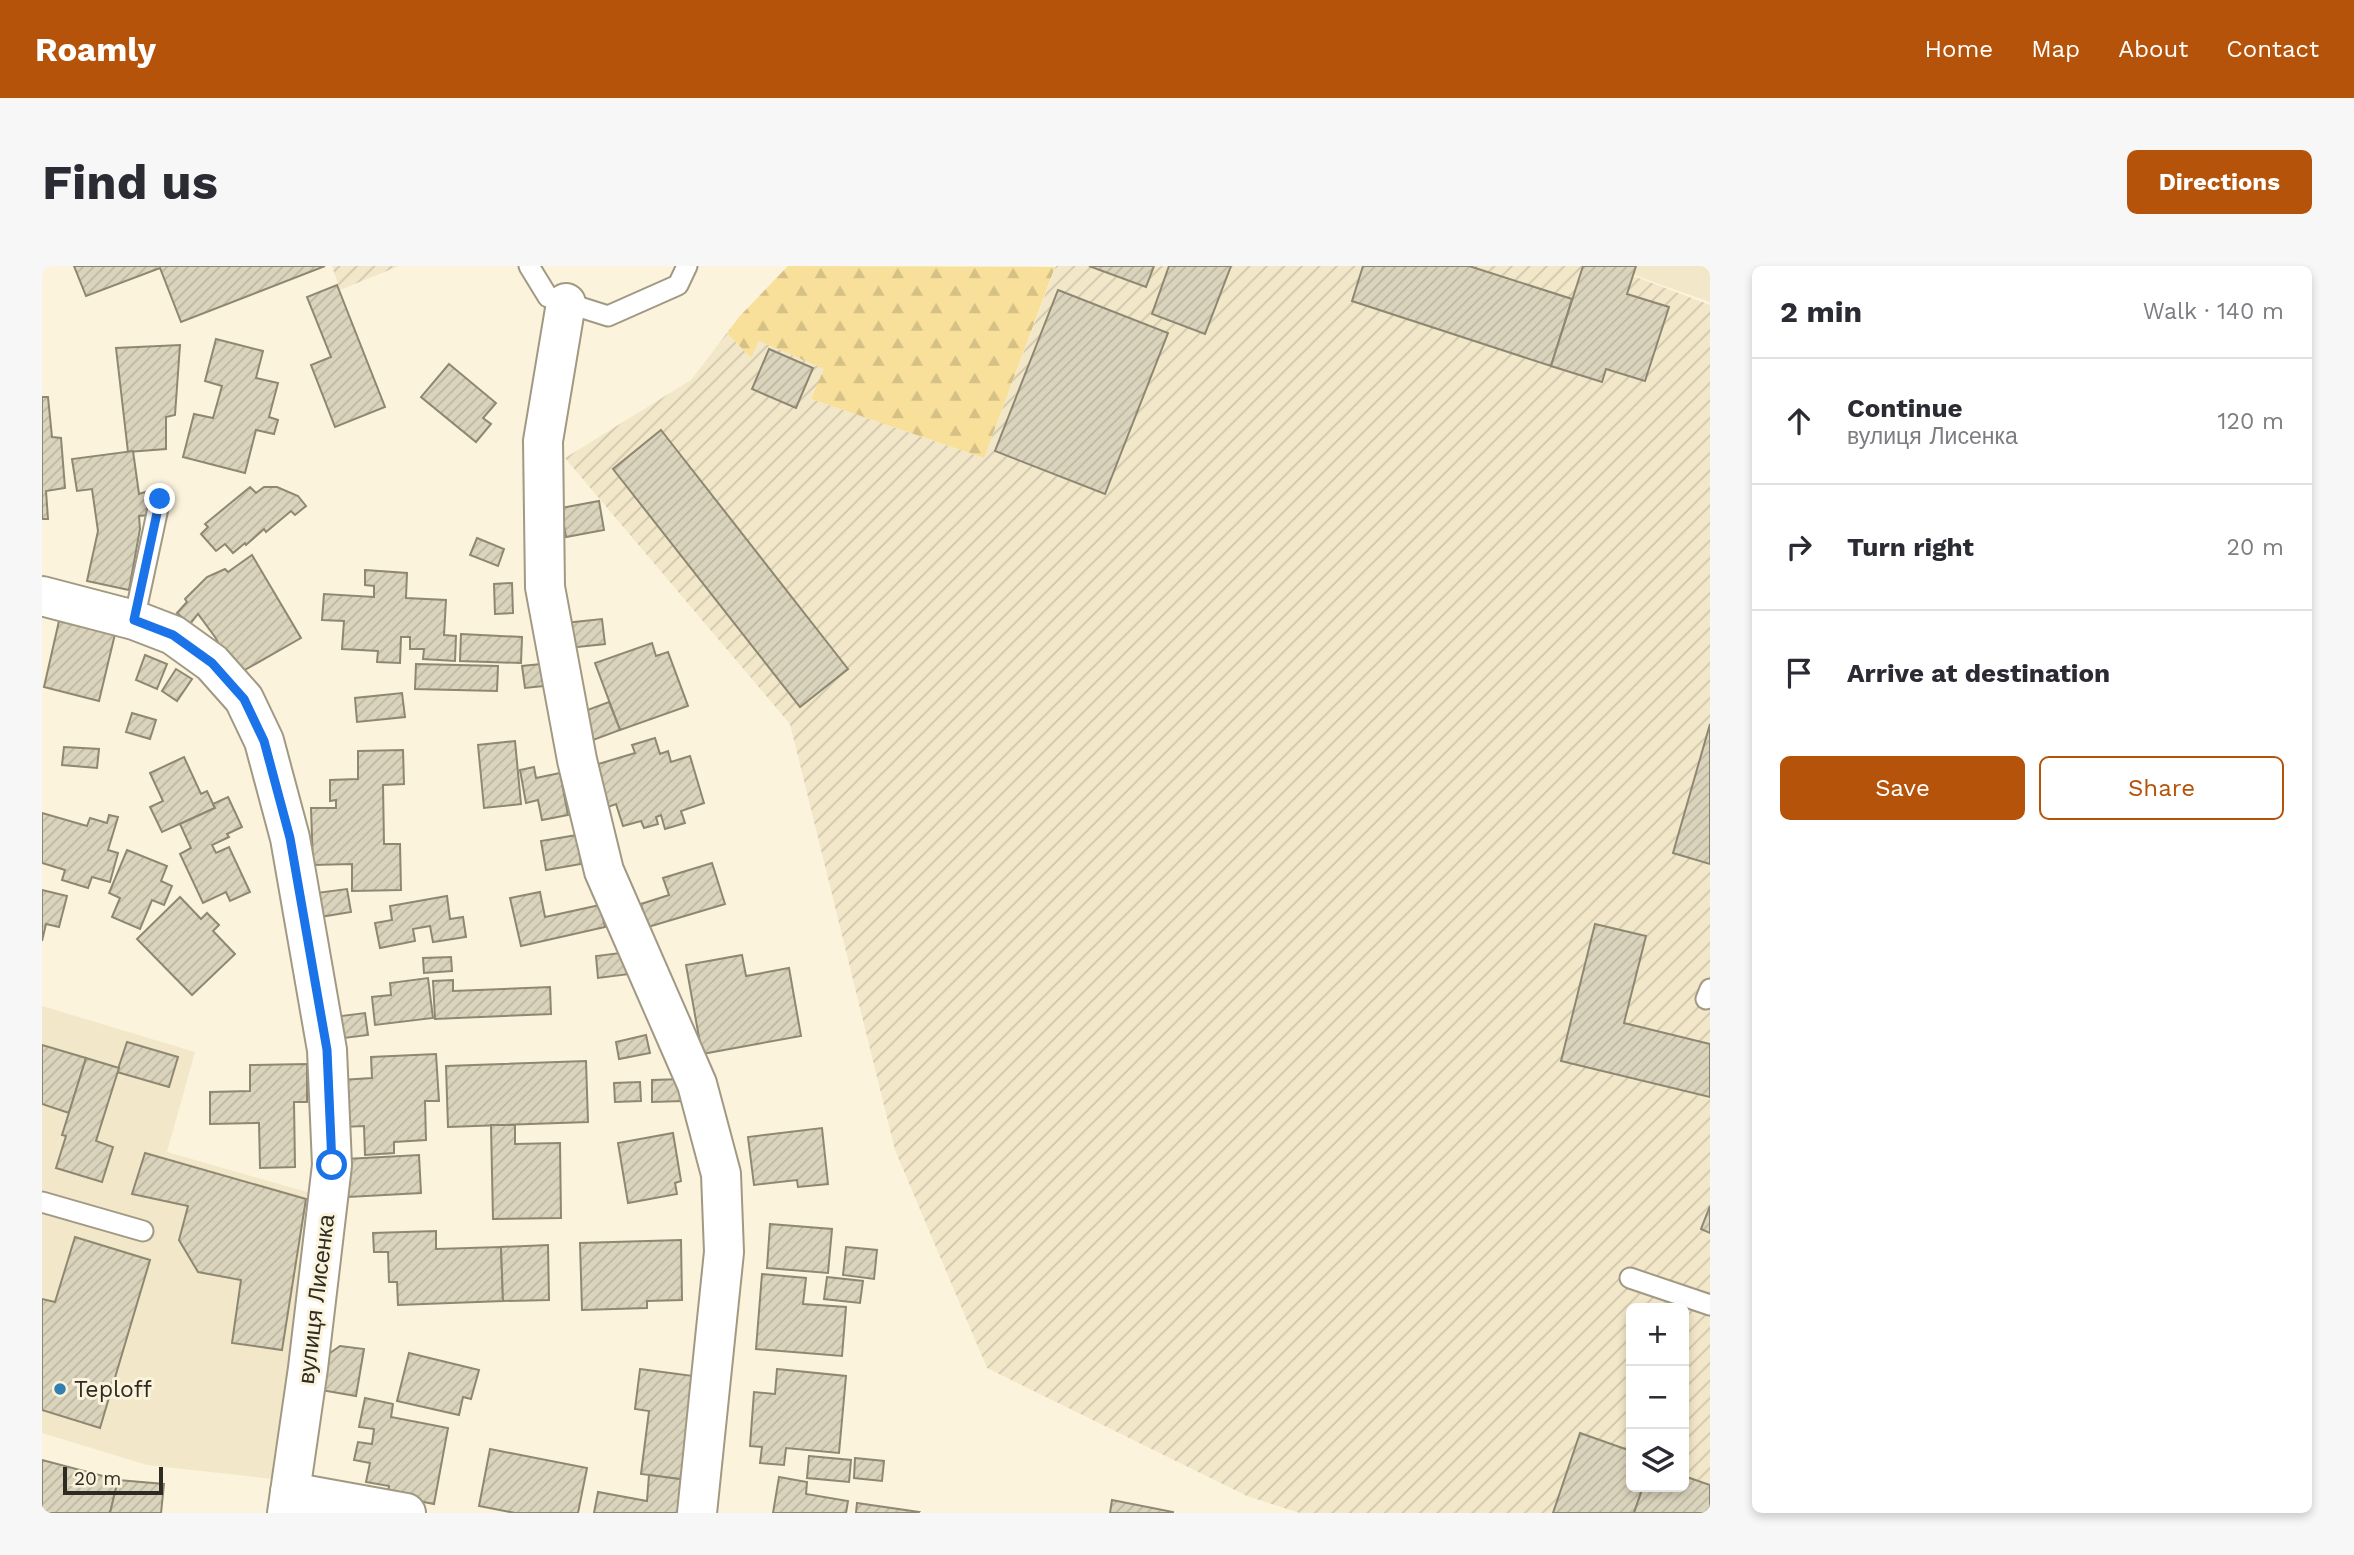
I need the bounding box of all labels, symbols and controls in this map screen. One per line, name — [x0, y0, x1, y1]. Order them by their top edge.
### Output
text: Roamly — [35, 30, 156, 69]
text: Home — [1925, 35, 1993, 63]
text: Map — [2031, 35, 2080, 63]
text: About — [2118, 35, 2188, 63]
text: Contact — [2226, 35, 2319, 63]
button: Directions — [2127, 150, 2312, 214]
text: Find us — [42, 153, 218, 211]
text: 2 min — [1780, 294, 1862, 329]
text: Walk · 140 m — [2143, 298, 2284, 325]
text: Continue — [1847, 393, 1963, 423]
icon: ahead — [1780, 402, 1818, 440]
text: 120 m — [2218, 408, 2284, 435]
text: вулиця Лисенка — [1847, 423, 2018, 450]
route end — [144, 483, 175, 514]
icon: right — [1780, 528, 1818, 566]
text: Turn right — [1847, 532, 1974, 562]
text: 20 m — [2227, 534, 2284, 561]
icon: arrive — [1780, 654, 1818, 692]
text: Arrive at destination — [1847, 658, 2110, 688]
button: Save — [1780, 756, 2025, 820]
button: Share — [2039, 756, 2284, 820]
route start — [316, 1149, 347, 1180]
street label: вулиця Лисенка — [293, 1212, 340, 1385]
map controls — [1626, 1303, 1689, 1492]
button: + — [1626, 1303, 1689, 1366]
button: − — [1626, 1366, 1689, 1429]
place label: Teploff — [74, 1376, 152, 1403]
marker: Teploff — [52, 1381, 68, 1397]
button: layers — [1626, 1429, 1689, 1492]
scale bar — [63, 1464, 163, 1496]
text: 20 m — [74, 1467, 121, 1490]

